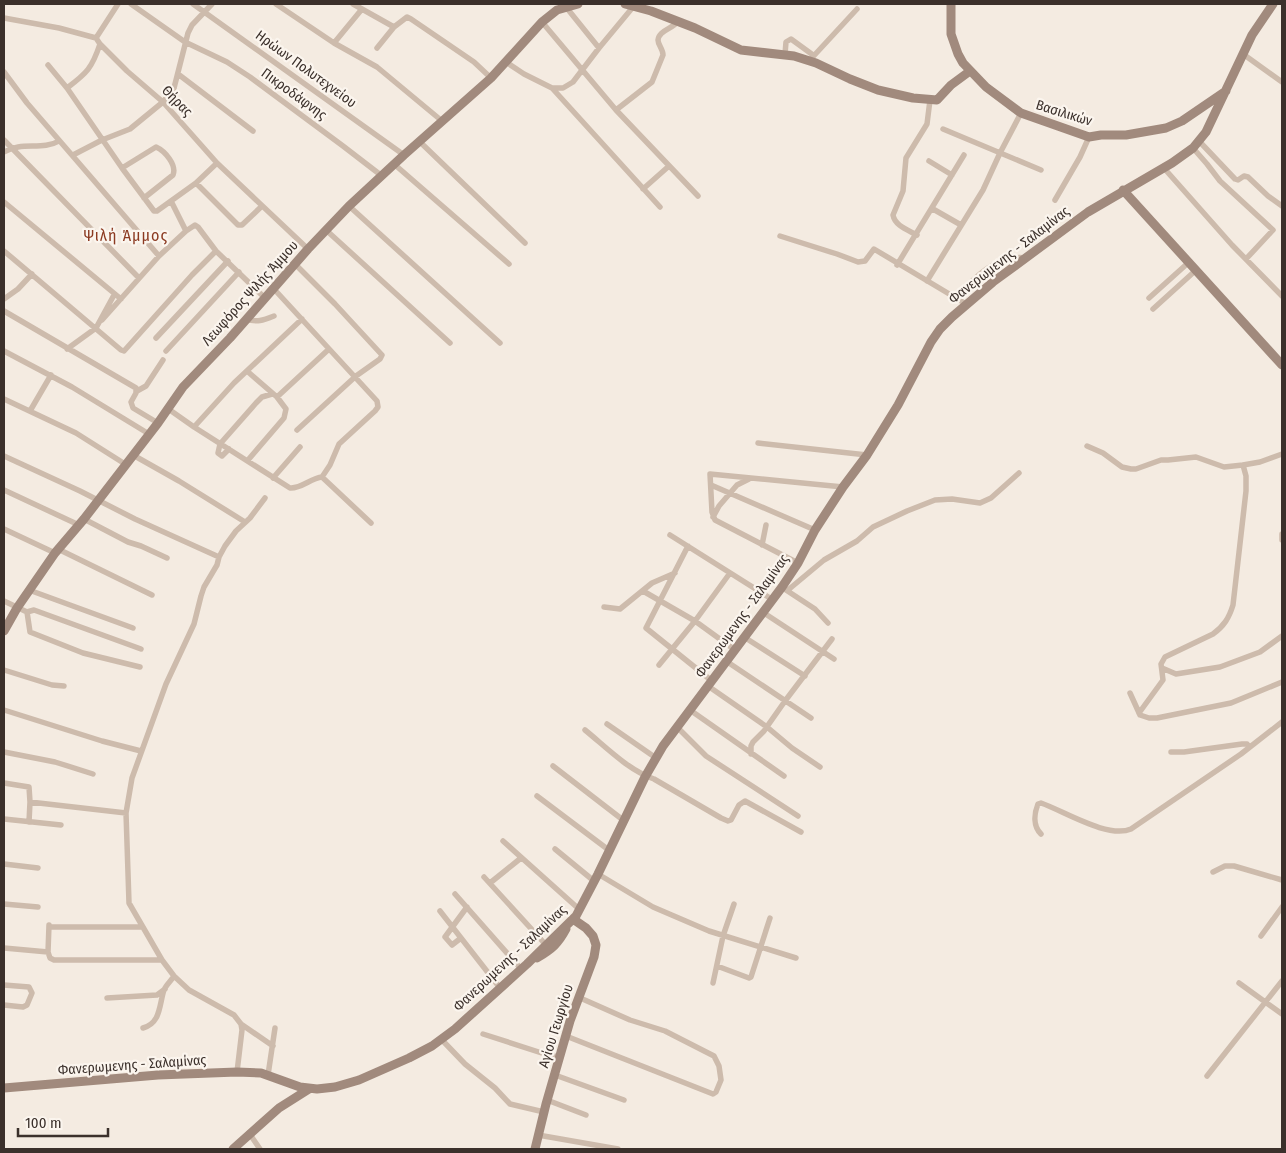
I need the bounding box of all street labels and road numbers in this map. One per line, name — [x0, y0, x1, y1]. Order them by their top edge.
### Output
street label: Ηρώων Πολυτεχνείου — [252, 27, 360, 111]
street label: Πικροδάφνης — [258, 65, 330, 123]
street label: Θήρας — [158, 82, 196, 120]
street label: Βασιλικών — [1034, 96, 1094, 130]
street label: Φανερωμενης - Σαλαμίνας — [945, 202, 1073, 307]
street label: Λεωφόρος Ψιλής Άμμου — [198, 237, 302, 349]
street label: Φανερωμενης - Σαλαμίνας — [691, 551, 793, 681]
street label: Φανερωμενης - Σαλαμίνας — [450, 901, 570, 1015]
street label: Αγίου Γεωργίου — [535, 982, 577, 1070]
street label: Φανερωμενης - Σαλαμίνας — [57, 1051, 207, 1079]

